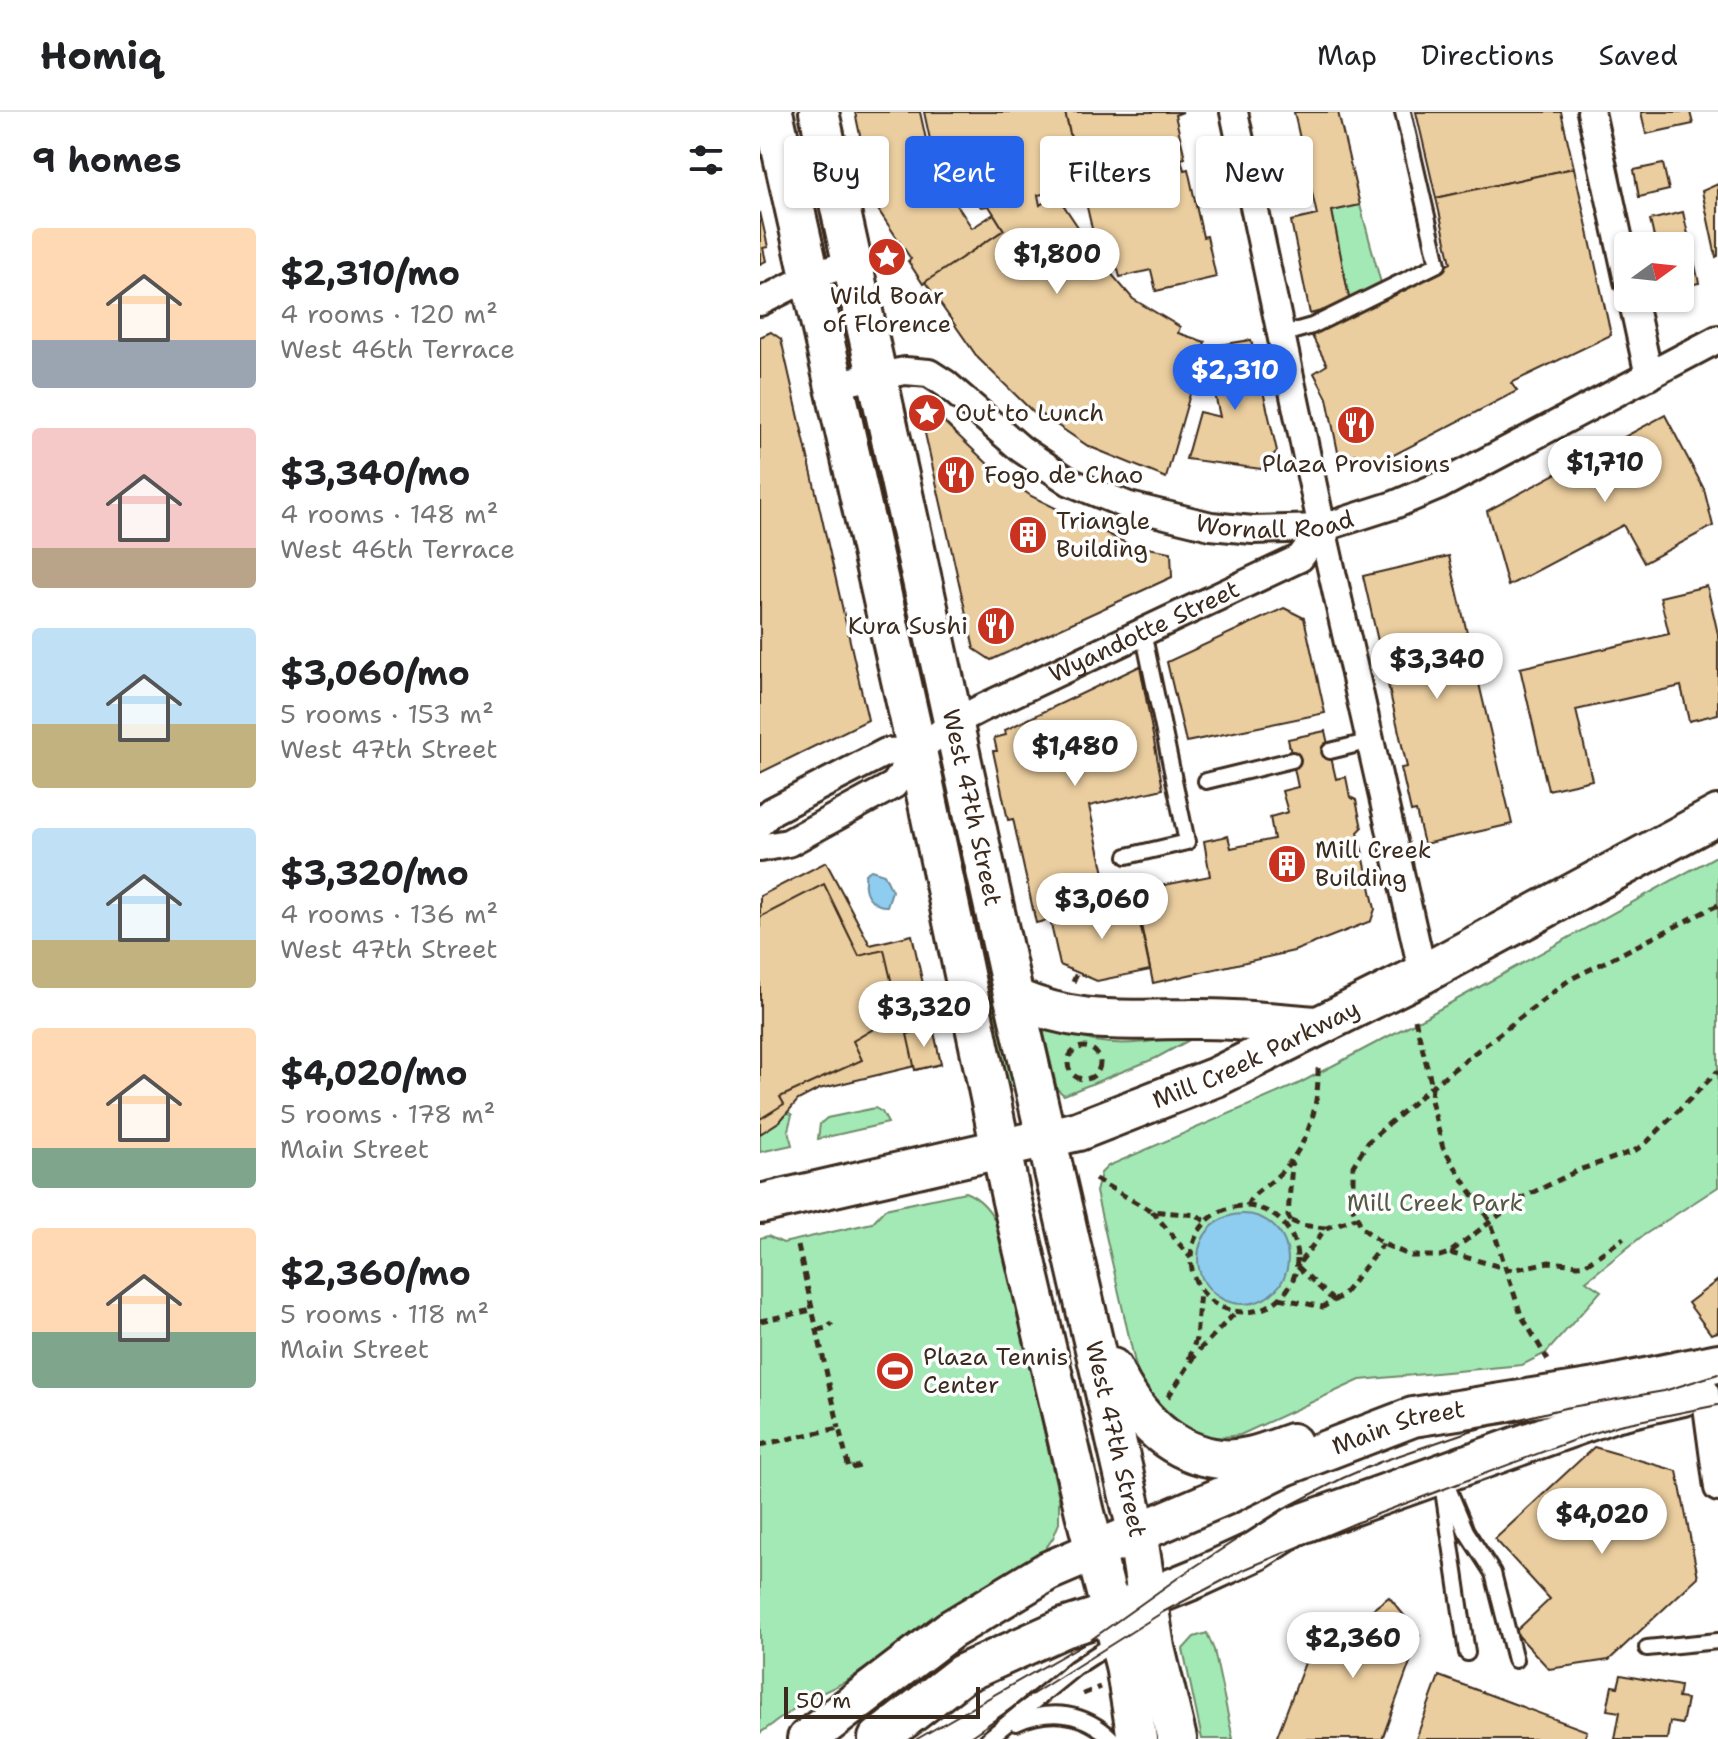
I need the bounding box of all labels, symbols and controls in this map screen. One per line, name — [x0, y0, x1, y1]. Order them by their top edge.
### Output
text: Homiq — [40, 30, 162, 81]
text: Map — [1317, 36, 1377, 74]
text: Directions — [1421, 36, 1555, 74]
text: Saved — [1599, 36, 1678, 74]
chip: Buy — [784, 136, 889, 208]
chip: Rent — [905, 136, 1024, 208]
chip: Filters — [1040, 136, 1180, 208]
chip: New — [1196, 136, 1313, 208]
text: 9 homes — [32, 137, 181, 183]
icon: filters — [684, 138, 728, 182]
pin: $1,800 — [992, 228, 1122, 296]
north arrow — [1614, 232, 1694, 312]
map controls — [1614, 232, 1694, 312]
place icon: Wild Boar of Florence — [866, 236, 908, 278]
text: $1,800 — [1013, 236, 1101, 271]
text: $2,310/mo — [280, 250, 460, 296]
icon: home — [96, 260, 192, 356]
place label: Wild Boar of Florence — [823, 280, 951, 340]
text: 4 rooms · 120 m² — [280, 296, 498, 331]
text: West 46th Terrace — [280, 331, 515, 366]
pin: $2,310 — [1170, 344, 1300, 412]
text: $2,310 — [1191, 352, 1279, 387]
place icon: Out to Lunch — [906, 392, 948, 434]
place label: Out to Lunch — [955, 397, 1104, 429]
restaurant icon: Plaza Provisions — [1335, 404, 1377, 446]
pin: $1,710 — [1540, 436, 1670, 504]
text: $1,710 — [1566, 444, 1644, 479]
place label: Plaza Provisions — [1262, 448, 1450, 480]
text: $3,340/mo — [280, 450, 470, 496]
restaurant icon: Fogo de Chao — [935, 454, 977, 496]
place label: Fogo de Chao — [984, 459, 1143, 491]
icon: home — [96, 460, 192, 556]
text: 4 rooms · 148 m² — [280, 496, 498, 531]
street label: Wornall Road — [1192, 503, 1358, 546]
place label: Triangle Building — [1056, 505, 1150, 565]
building icon: Triangle Building — [1007, 514, 1049, 556]
text: West 46th Terrace — [280, 531, 515, 566]
street label: Wyandotte Street — [1044, 573, 1245, 690]
restaurant icon: Kura Sushi — [975, 605, 1017, 647]
place label: Kura Sushi — [848, 610, 968, 642]
pin: $3,340 — [1372, 633, 1502, 701]
text: $3,340 — [1389, 641, 1485, 676]
text: $3,060/mo — [280, 650, 470, 696]
icon: home — [96, 660, 192, 756]
text: 5 rooms · 153 m² — [280, 696, 494, 731]
street label: West 47th Street — [935, 706, 1009, 909]
pin: $1,480 — [1010, 720, 1140, 788]
text: $1,480 — [1031, 728, 1119, 763]
text: West 47th Street — [280, 731, 498, 766]
place label: Mill Creek Building — [1315, 834, 1432, 894]
building icon: Mill Creek Building — [1266, 843, 1308, 885]
text: $3,320/mo — [280, 850, 469, 896]
icon: home — [96, 860, 192, 956]
pin: $3,060 — [1037, 873, 1167, 941]
text: $3,060 — [1054, 881, 1150, 916]
text: 4 rooms · 136 m² — [280, 896, 498, 931]
text: West 47th Street — [280, 931, 498, 966]
pin: $3,320 — [859, 981, 989, 1049]
text: $3,320 — [877, 989, 972, 1024]
street label: Mill Creek Parkway — [1148, 992, 1365, 1116]
text: $4,020/mo — [280, 1050, 468, 1096]
icon: home — [96, 1060, 192, 1156]
text: 5 rooms · 178 m² — [280, 1096, 496, 1131]
text: Main Street — [280, 1131, 429, 1166]
park label: Mill Creek Park — [1347, 1187, 1523, 1219]
text: $2,360/mo — [280, 1250, 471, 1296]
icon: home — [96, 1260, 192, 1356]
text: 5 rooms · 118 m² — [280, 1296, 489, 1331]
text: Main Street — [280, 1331, 429, 1366]
street label: West 47th Street — [1078, 1338, 1154, 1540]
place label: Plaza Tennis Center — [923, 1341, 1068, 1401]
sports icon: Plaza Tennis Center — [874, 1350, 916, 1392]
street label: Main Street — [1327, 1393, 1467, 1462]
pin: $4,020 — [1537, 1488, 1667, 1556]
text: $4,020 — [1555, 1496, 1649, 1531]
pin: $2,360 — [1288, 1612, 1418, 1680]
text: $2,360 — [1305, 1620, 1401, 1655]
scale bar — [784, 1683, 980, 1719]
text: 50 m — [796, 1686, 851, 1715]

